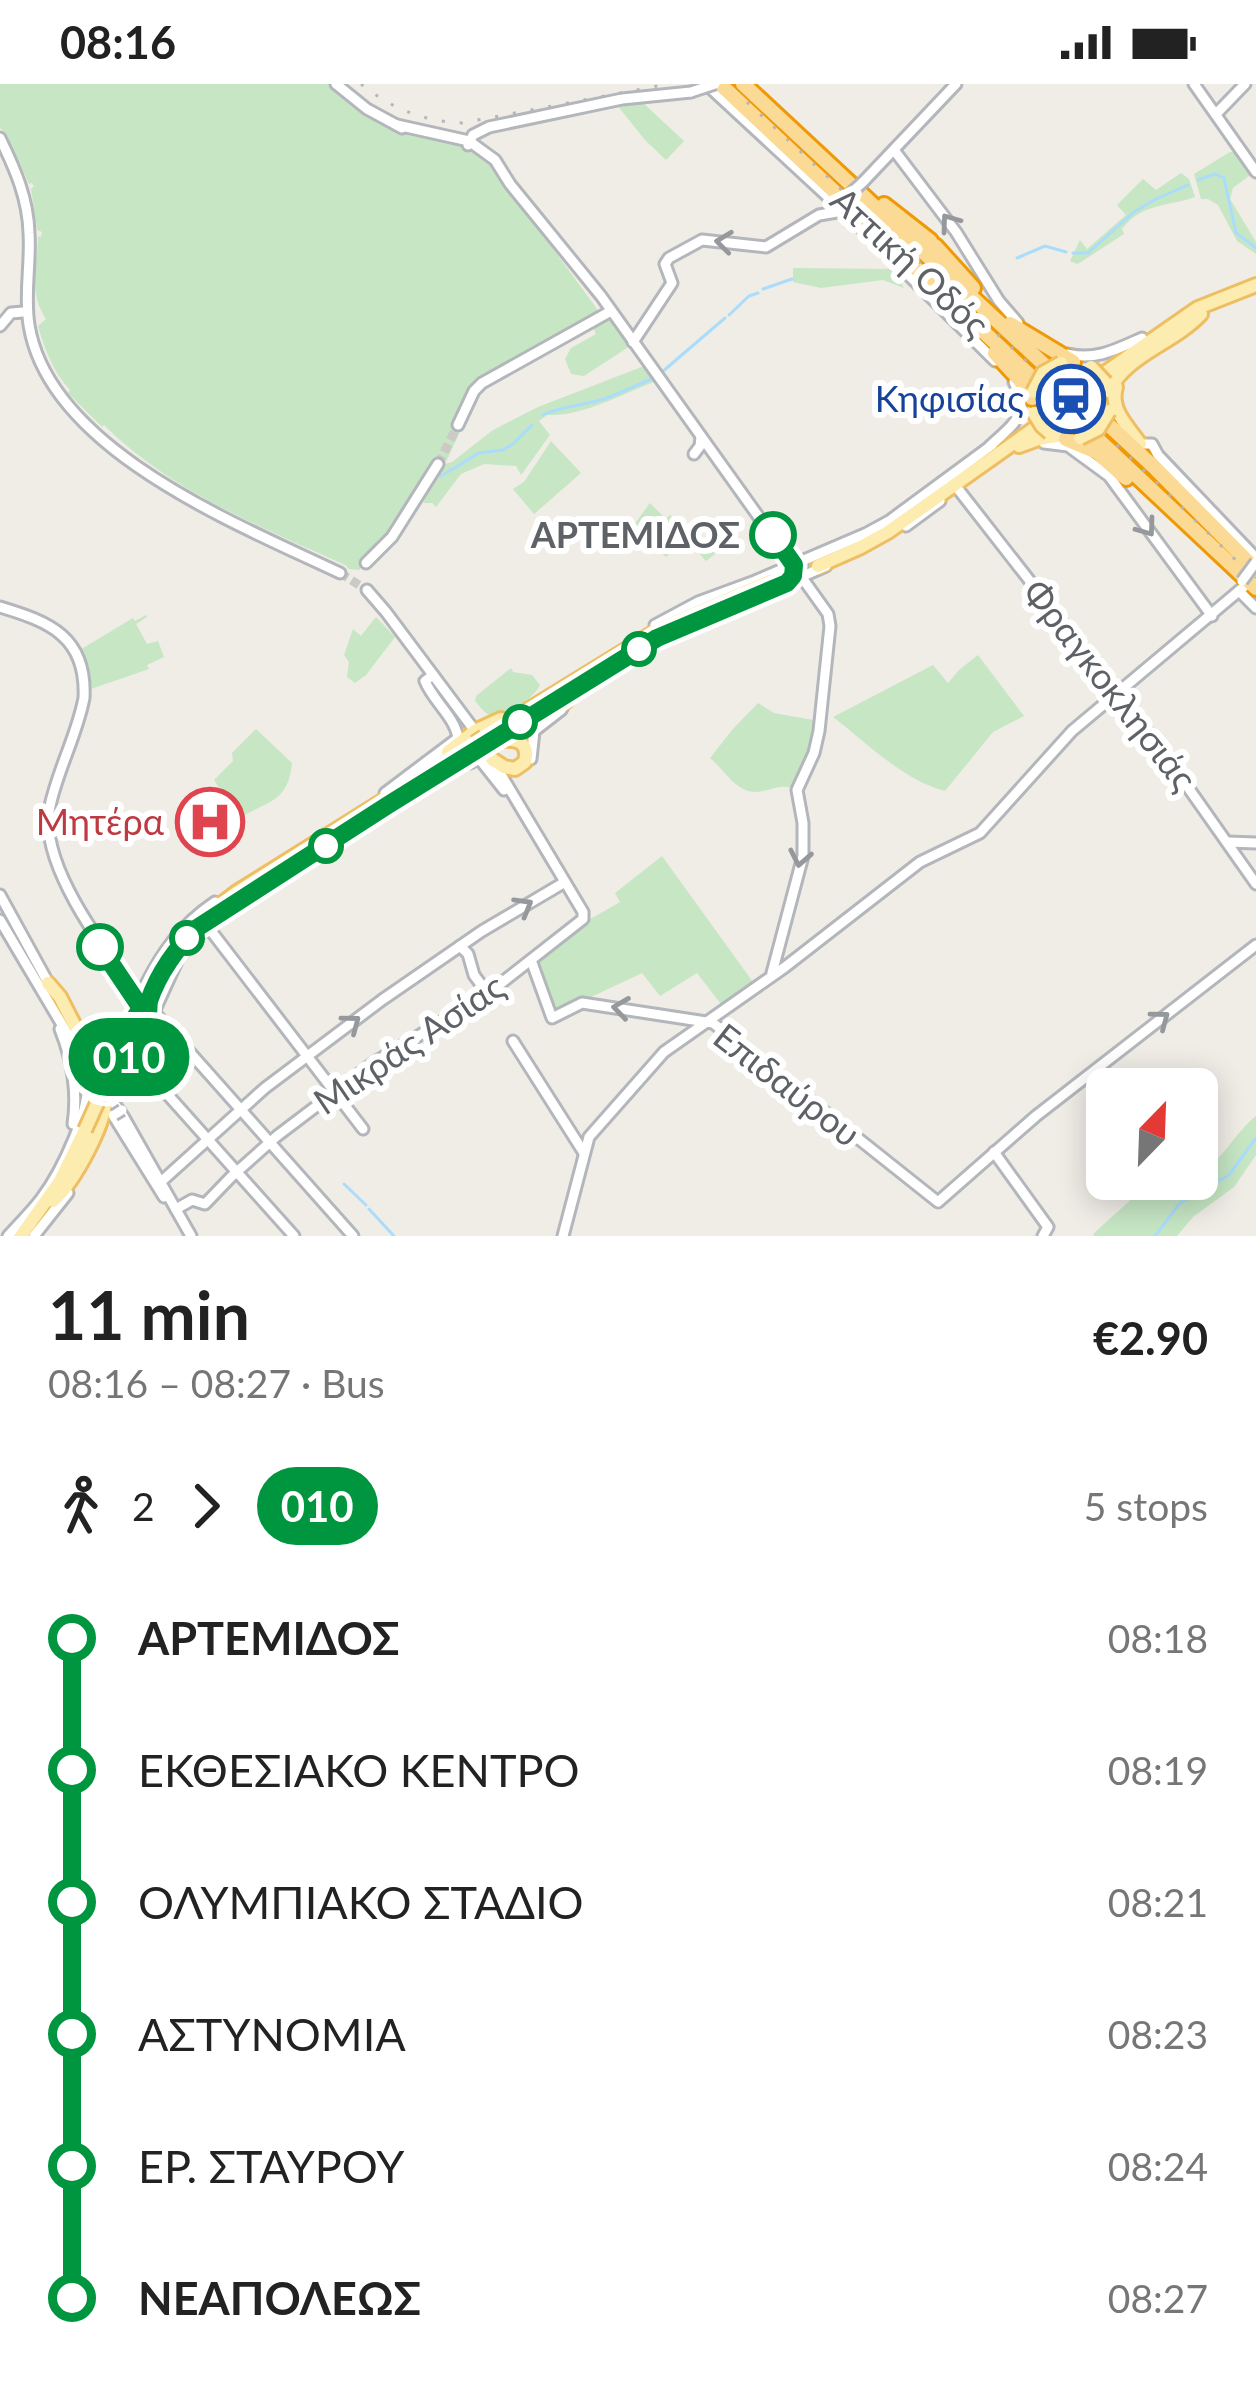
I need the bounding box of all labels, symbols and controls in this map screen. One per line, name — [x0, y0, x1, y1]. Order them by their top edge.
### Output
text: 08:16 — [60, 15, 176, 69]
street label: Αττική Οδός — [823, 177, 999, 346]
one-way arrow — [941, 214, 963, 236]
one-way arrow — [714, 230, 734, 256]
station icon: Κηφισίας — [1036, 364, 1106, 434]
place label: Κηφισίας — [875, 376, 1024, 420]
place label: ΑΡΤΕΜΙΔΟΣ — [530, 512, 740, 556]
marker: ΑΡΤΕΜΙΔΟΣ — [751, 513, 795, 557]
one-way arrow — [1133, 514, 1155, 536]
street label: Φραγκοκλησιάς — [1015, 570, 1207, 799]
unlabelled marker — [623, 633, 655, 665]
unlabelled marker — [504, 706, 536, 738]
hospital icon: Μητέρα — [175, 787, 245, 857]
place label: Μητέρα — [36, 799, 165, 843]
unlabelled marker — [310, 830, 342, 862]
one-way arrow — [788, 848, 814, 868]
one-way arrow — [511, 897, 533, 920]
unlabelled marker — [171, 922, 203, 954]
unlabelled marker — [78, 925, 122, 969]
street label: Μικράς Ασίας — [305, 963, 512, 1123]
one-way arrow — [611, 996, 631, 1022]
one-way arrow — [1148, 1011, 1170, 1033]
street label: Επιδαύρου — [706, 1013, 870, 1155]
one-way arrow — [338, 1016, 360, 1037]
line badge: 010 — [60, 1018, 198, 1096]
text: 010 — [92, 1032, 166, 1082]
north arrow — [1086, 1068, 1218, 1200]
map controls — [1086, 1068, 1218, 1200]
text: 11 min — [48, 1275, 250, 1354]
text: €2.90 — [1093, 1311, 1208, 1365]
text: 08:16 – 08:27 · Bus — [48, 1360, 385, 1406]
icon: walk — [48, 1473, 114, 1539]
icon: forward — [173, 1473, 239, 1539]
text: 010 — [281, 1481, 354, 1531]
text: 2 — [132, 1483, 155, 1529]
text: 5 stops — [1084, 1483, 1208, 1529]
text: ΑΡΤΕΜΙΔΟΣ — [138, 1611, 400, 1665]
text: 08:18 — [1108, 1615, 1208, 1661]
text: ΕΚΘΕΣΙΑΚΟ ΚΕΝΤΡΟ — [138, 1743, 580, 1797]
text: 08:19 — [1108, 1747, 1208, 1793]
text: ΟΛΥΜΠΙΑΚΟ ΣΤΑΔΙΟ — [138, 1875, 584, 1929]
text: 08:21 — [1108, 1879, 1208, 1925]
text: ΑΣΤΥΝΟΜΙΑ — [138, 2007, 406, 2061]
text: 08:23 — [1108, 2011, 1208, 2057]
text: ΕΡ. ΣΤΑΥΡΟΥ — [138, 2139, 404, 2193]
text: 08:24 — [1108, 2143, 1208, 2189]
text: ΝΕΑΠΟΛΕΩΣ — [138, 2271, 421, 2325]
text: 08:27 — [1108, 2275, 1208, 2321]

